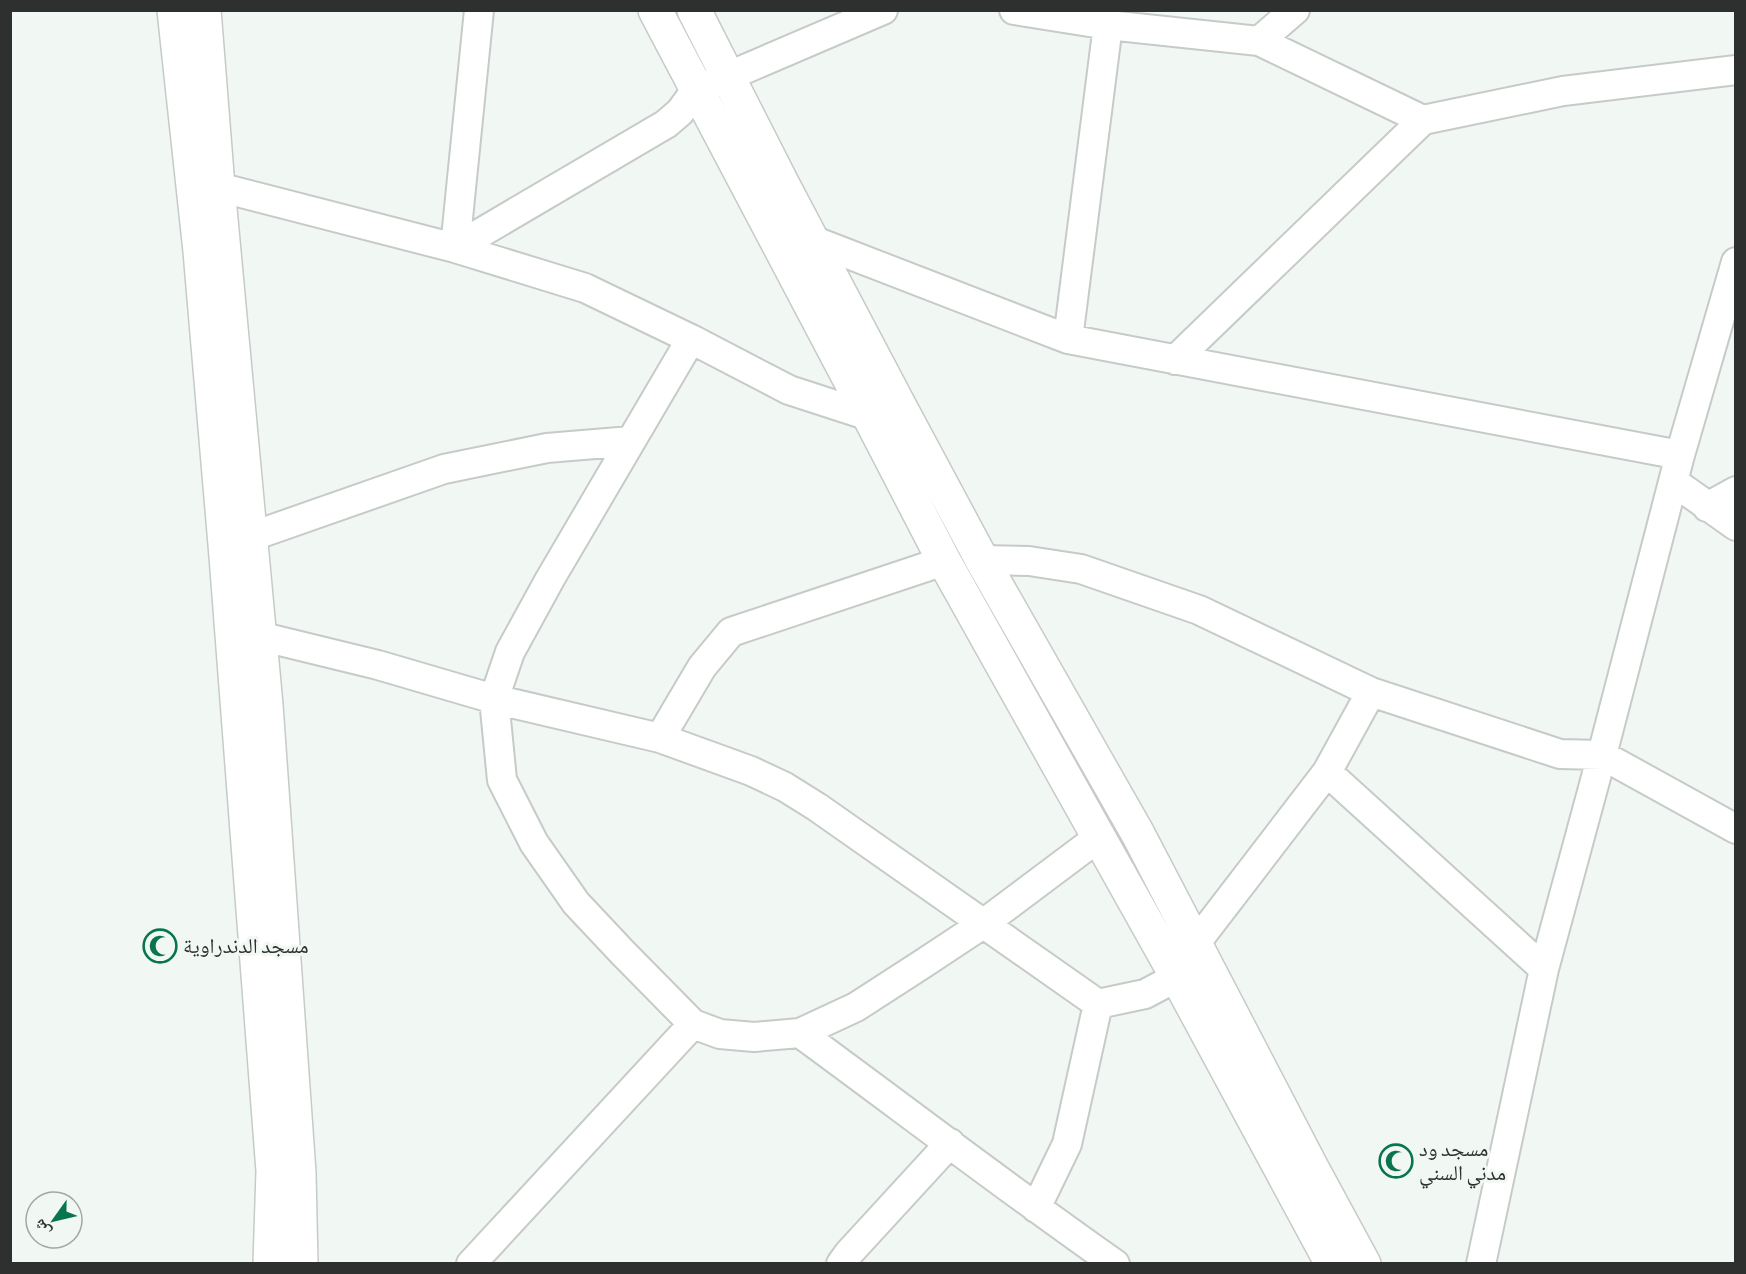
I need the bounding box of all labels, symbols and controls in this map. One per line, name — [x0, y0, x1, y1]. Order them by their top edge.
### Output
mosque icon: مسجد الدندراوية — [142, 928, 178, 964]
place label: مسجد الدندراوية — [183, 936, 309, 957]
place label: مسجد ود مدني السني — [1419, 1139, 1506, 1189]
mosque icon: مسجد ود مدني السني — [1378, 1143, 1414, 1179]
north arrow — [24, 1190, 84, 1250]
text: ش — [31, 1216, 55, 1239]

